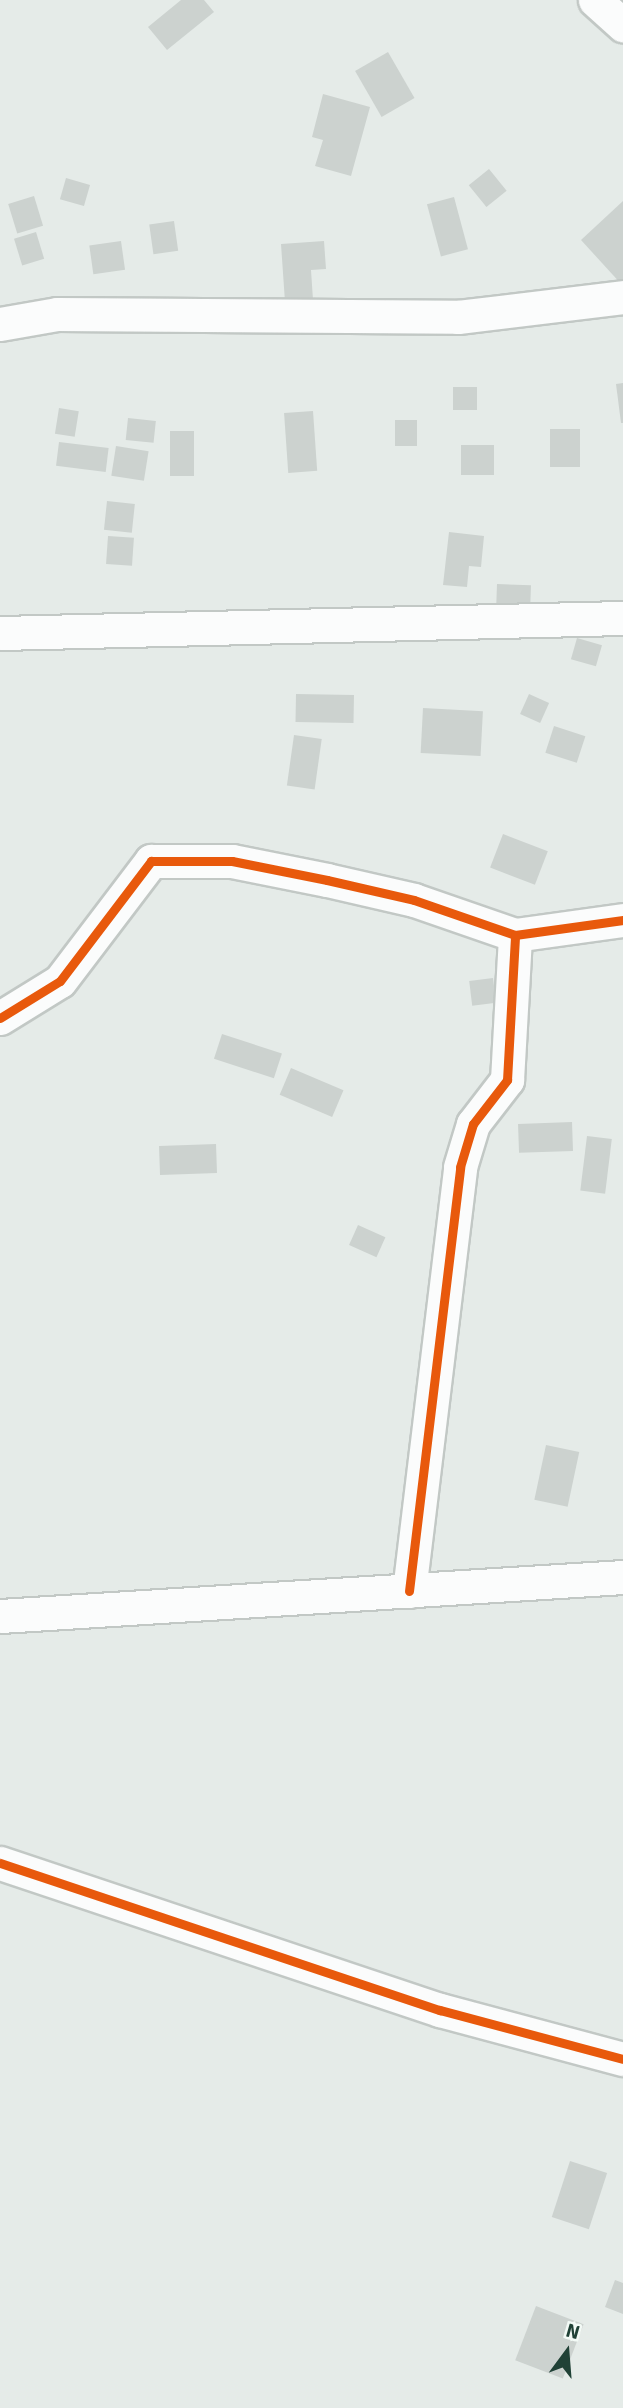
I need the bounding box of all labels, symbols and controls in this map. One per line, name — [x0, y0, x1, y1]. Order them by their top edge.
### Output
north arrow — [532, 2317, 602, 2387]
text: N — [563, 2318, 582, 2345]

